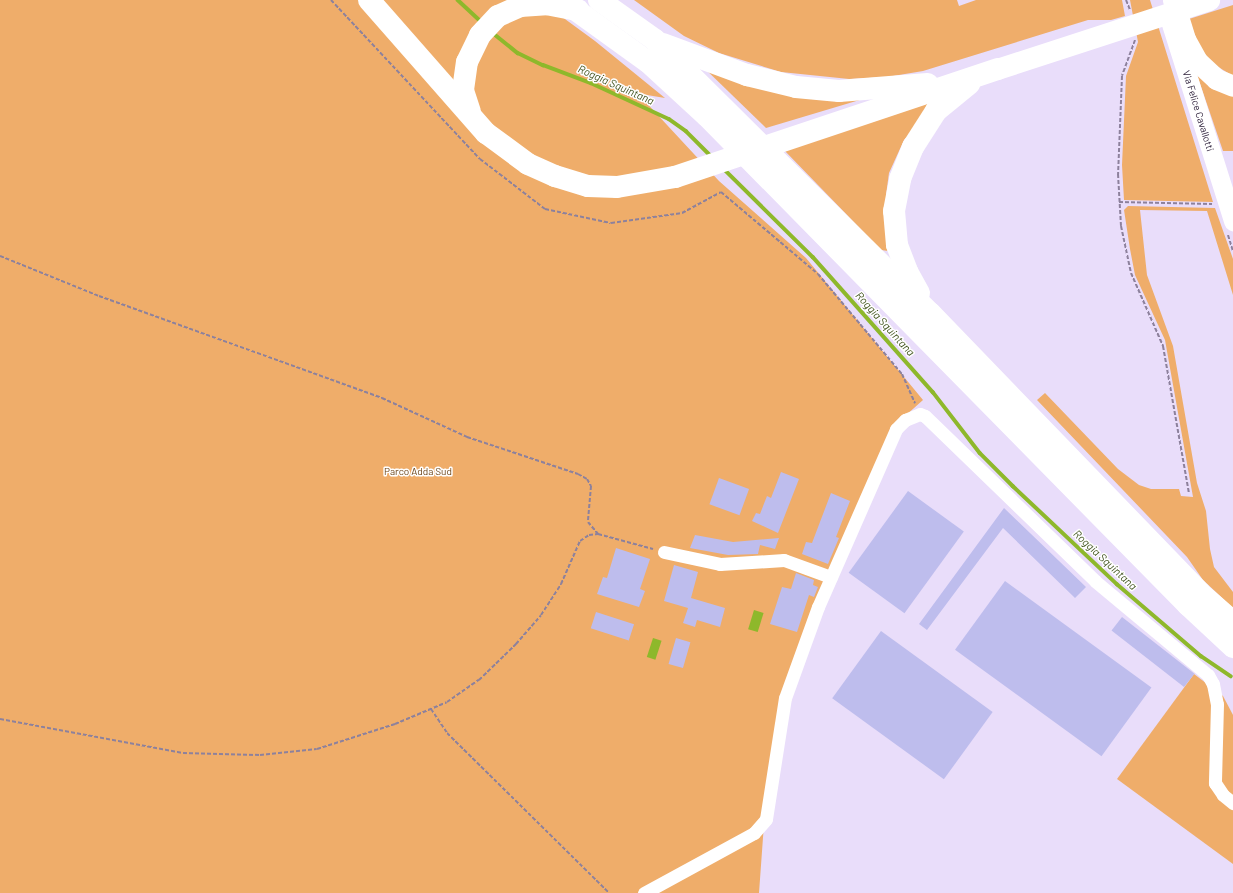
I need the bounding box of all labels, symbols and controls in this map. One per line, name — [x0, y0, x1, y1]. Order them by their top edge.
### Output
water label: Roggia Squintana — [576, 62, 656, 108]
street label: Via Felice Cavallotti — [1180, 69, 1216, 153]
water label: Roggia Squintana — [853, 289, 917, 359]
park label: Parco Adda Sud — [384, 466, 452, 478]
water label: Roggia Squintana — [1071, 527, 1139, 593]

